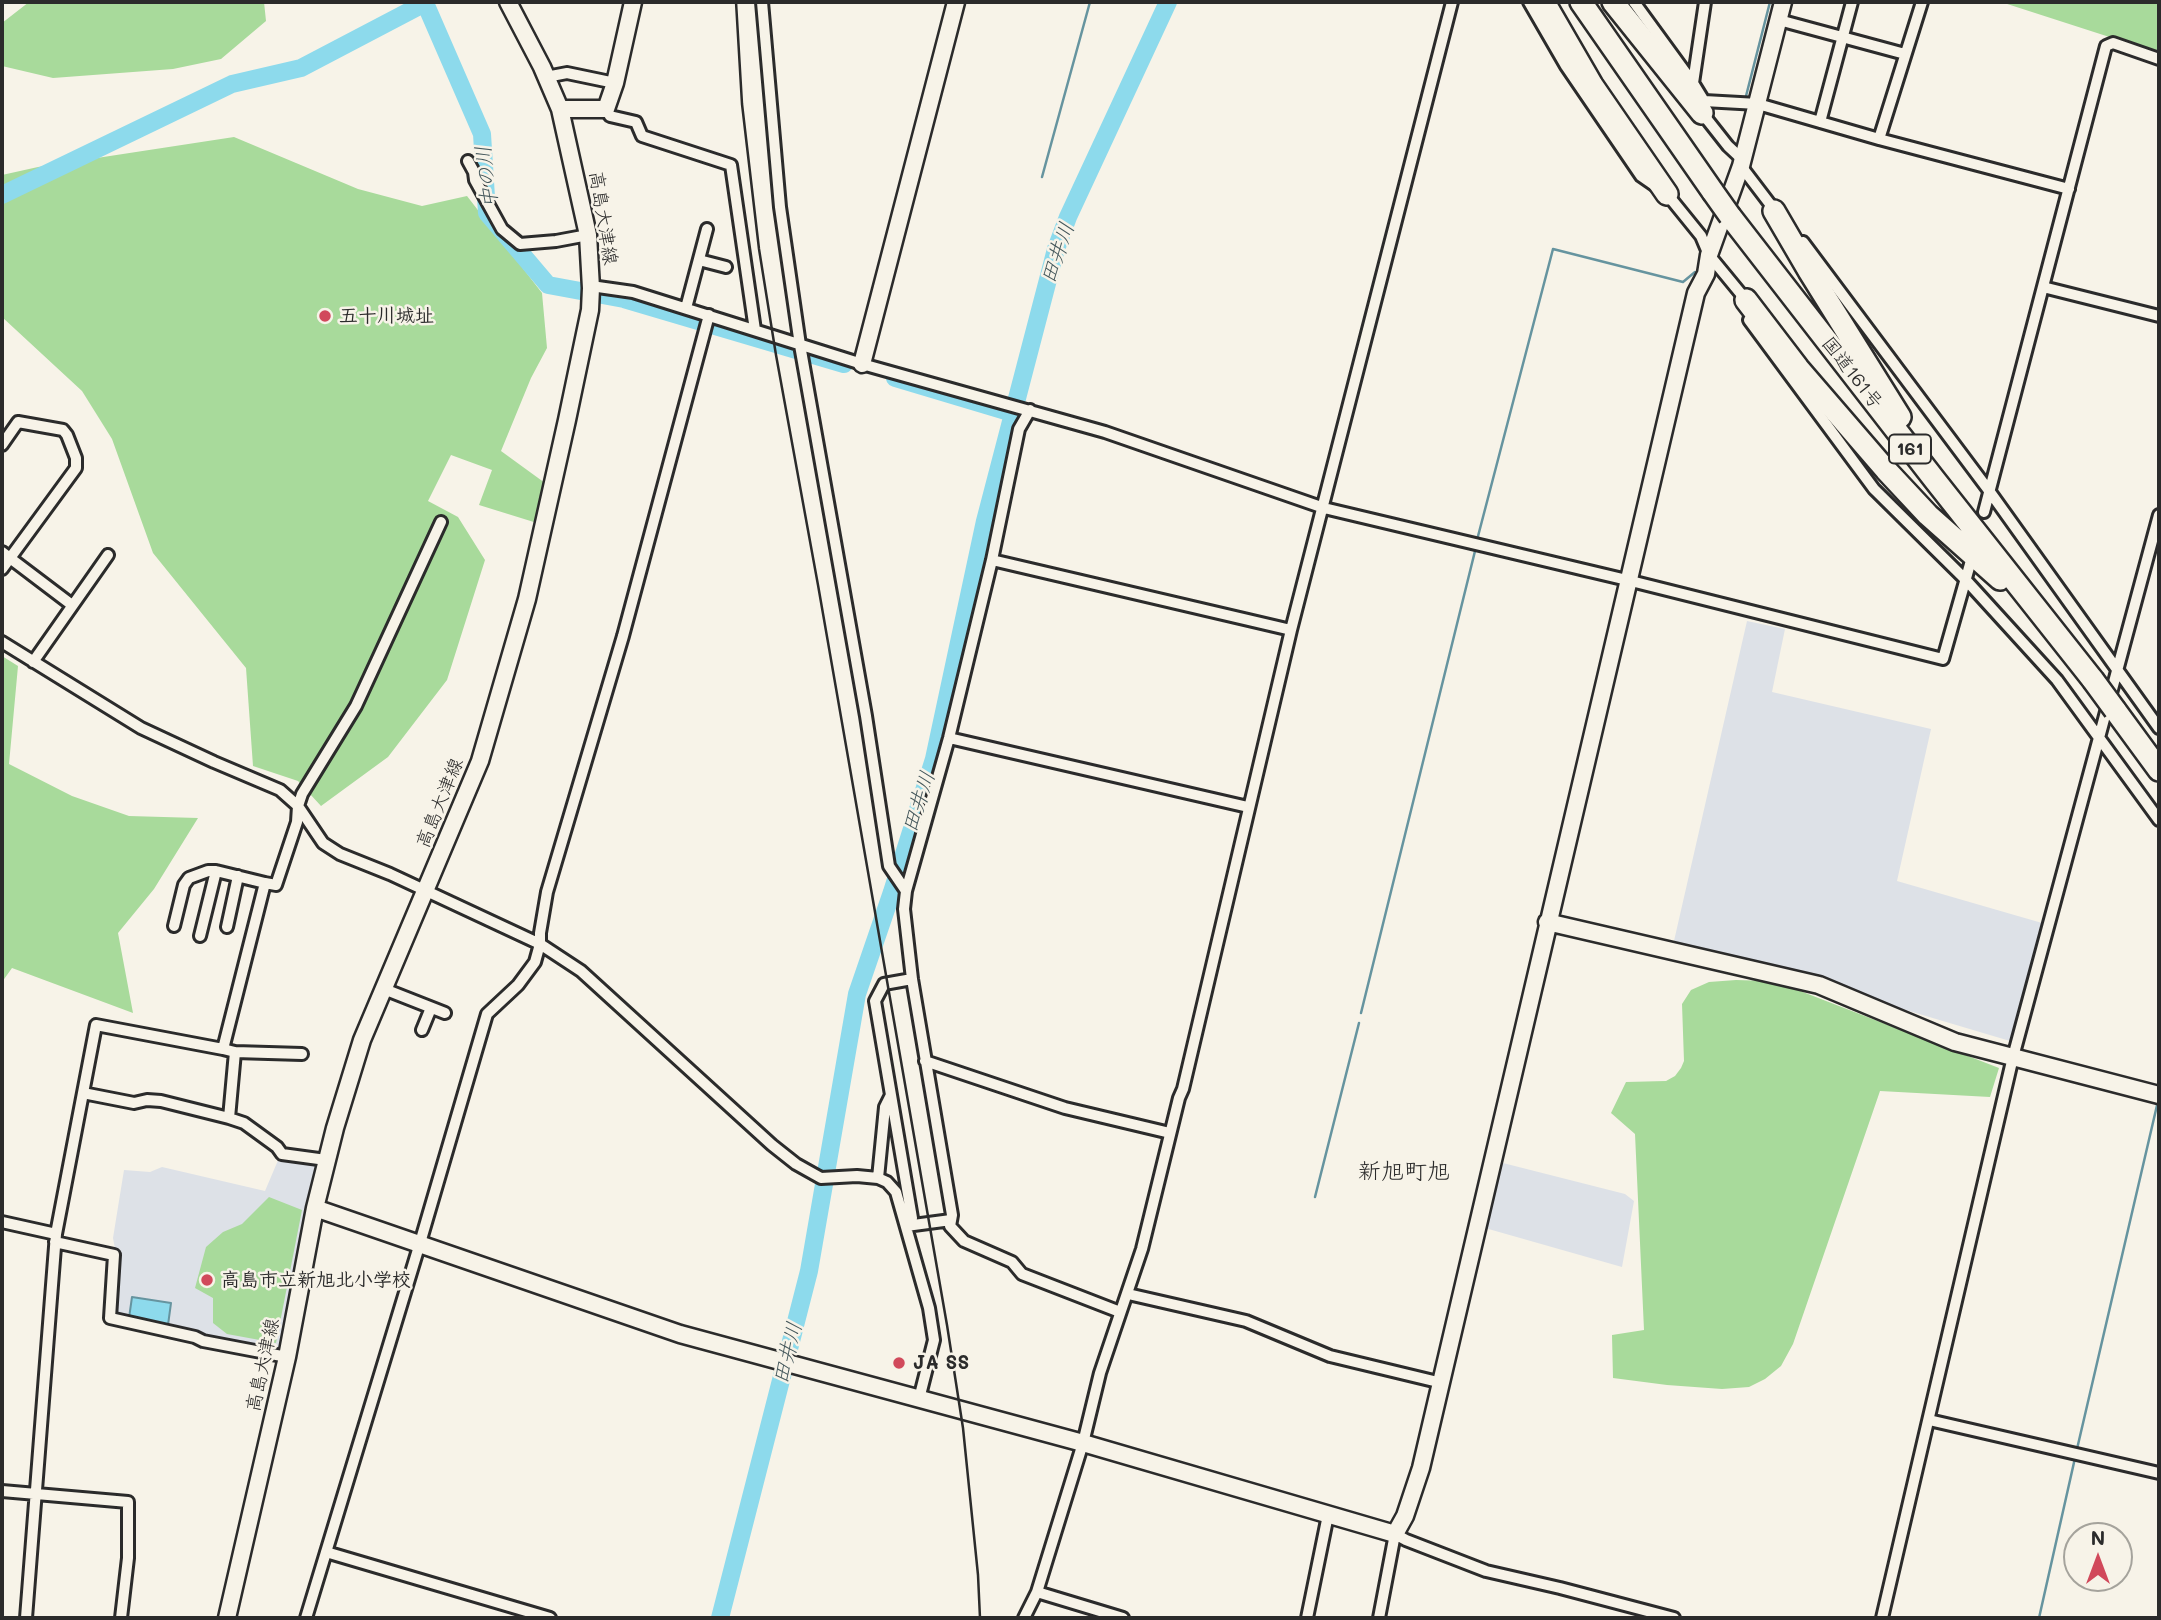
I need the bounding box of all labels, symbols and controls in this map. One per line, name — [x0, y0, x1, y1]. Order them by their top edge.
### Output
water label: 中の川 — [471, 144, 503, 210]
street label: 高島大津線 — [584, 169, 622, 267]
water label: 田井川 — [1036, 219, 1080, 287]
place label: 五十川城址 — [339, 305, 434, 327]
marker: 五十川城址 — [317, 308, 333, 324]
street label: 国道161号 — [1817, 332, 1887, 414]
road number: 161 — [1889, 434, 1931, 463]
street label: 高島大津線 — [412, 755, 468, 851]
water label: 田井川 — [897, 768, 941, 836]
district label: 新旭町旭 — [1358, 1158, 1450, 1186]
place label: 高島市立新旭北小学校 — [221, 1269, 411, 1291]
marker: 高島市立新旭北小学校 — [199, 1272, 215, 1288]
street label: 高島大津線 — [242, 1316, 284, 1414]
water label: 田井川 — [768, 1319, 808, 1387]
place label: JA SS — [913, 1352, 969, 1374]
marker: JA SS — [891, 1355, 907, 1371]
north arrow — [2063, 1522, 2133, 1592]
text: N — [2091, 1525, 2105, 1550]

